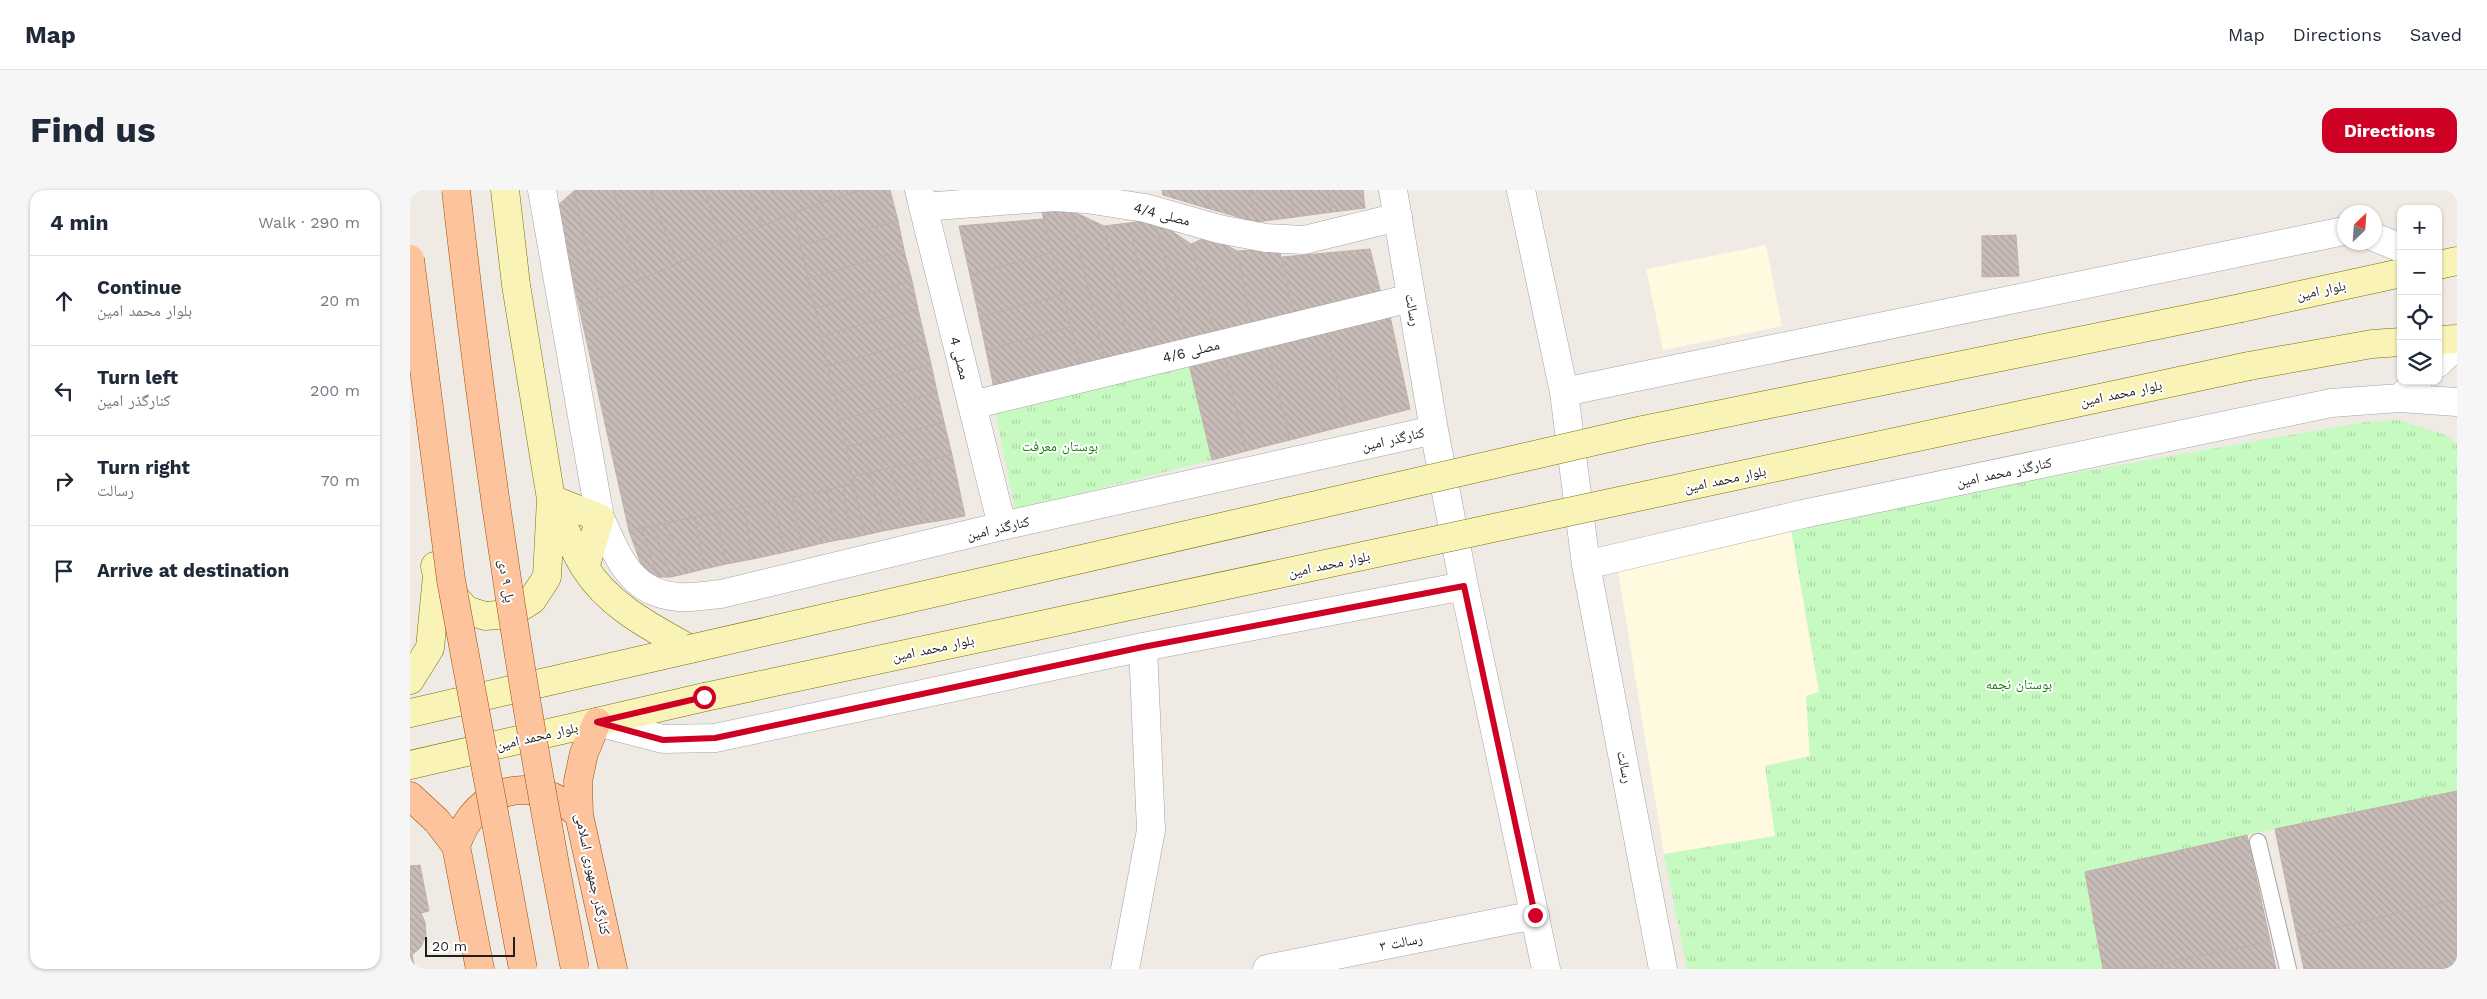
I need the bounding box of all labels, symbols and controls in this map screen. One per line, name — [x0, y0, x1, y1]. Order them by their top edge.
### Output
text: Map — [25, 21, 76, 49]
text: Map — [2228, 24, 2265, 45]
text: Directions — [2293, 24, 2382, 45]
text: Saved — [2410, 24, 2462, 45]
button: Directions — [2322, 108, 2457, 153]
text: Find us — [30, 109, 156, 151]
street label: مصلی 4/4 — [1132, 199, 1192, 230]
north arrow — [2337, 205, 2382, 250]
map controls — [2397, 205, 2442, 385]
button: + — [2397, 205, 2442, 250]
text: 4 min — [50, 210, 108, 235]
text: Walk · 290 m — [258, 213, 360, 232]
button: − — [2397, 250, 2442, 295]
text: Continue — [97, 276, 181, 299]
street label: بلوار امین — [2295, 277, 2348, 304]
icon: ahead — [50, 287, 78, 315]
text: 20 m — [320, 291, 360, 310]
street label: رسالت — [1401, 293, 1424, 328]
button: locate — [2397, 295, 2442, 340]
text: بلوار محمد امین — [97, 301, 192, 320]
street label: مصلی 4 — [946, 335, 973, 381]
street label: مصلی 4/6 — [1161, 336, 1221, 367]
button: layers — [2397, 340, 2442, 385]
text: Turn left — [97, 366, 178, 389]
street label: بلوار محمد امین — [2079, 376, 2164, 410]
icon: left — [50, 377, 78, 405]
text: 200 m — [310, 381, 360, 400]
text: کنارگذر امین — [97, 391, 171, 410]
street label: کنارگذر امین — [1360, 424, 1427, 455]
park label: بوستان معرفت — [1022, 438, 1098, 455]
street label: کنارگذر محمد امین — [1955, 454, 2054, 491]
text: Turn right — [97, 456, 190, 479]
street label: بلوار محمد امین — [1683, 462, 1768, 496]
icon: right — [50, 467, 78, 495]
text: 70 m — [321, 471, 360, 490]
text: رسالت — [97, 481, 134, 500]
street label: کنارگذر امین — [965, 513, 1032, 544]
street label: بلوار محمد امین — [1287, 547, 1372, 581]
icon: arrive — [50, 557, 78, 585]
street label: پل ۹ دی — [495, 558, 518, 604]
text: Arrive at destination — [97, 559, 289, 582]
street label: بلوار محمد امین — [891, 631, 976, 665]
park label: بوستان نجمه — [1986, 676, 2052, 693]
route start — [693, 686, 716, 709]
street label: بلوار محمد امین — [495, 719, 580, 754]
street label: رسالت — [1613, 749, 1636, 785]
street label: کنارگذر جمهوری اسلامی — [571, 812, 614, 937]
route end — [1524, 904, 1547, 927]
street label: رسالت ۳ — [1378, 930, 1424, 955]
scale bar — [425, 934, 515, 957]
text: 20 m — [432, 938, 467, 954]

